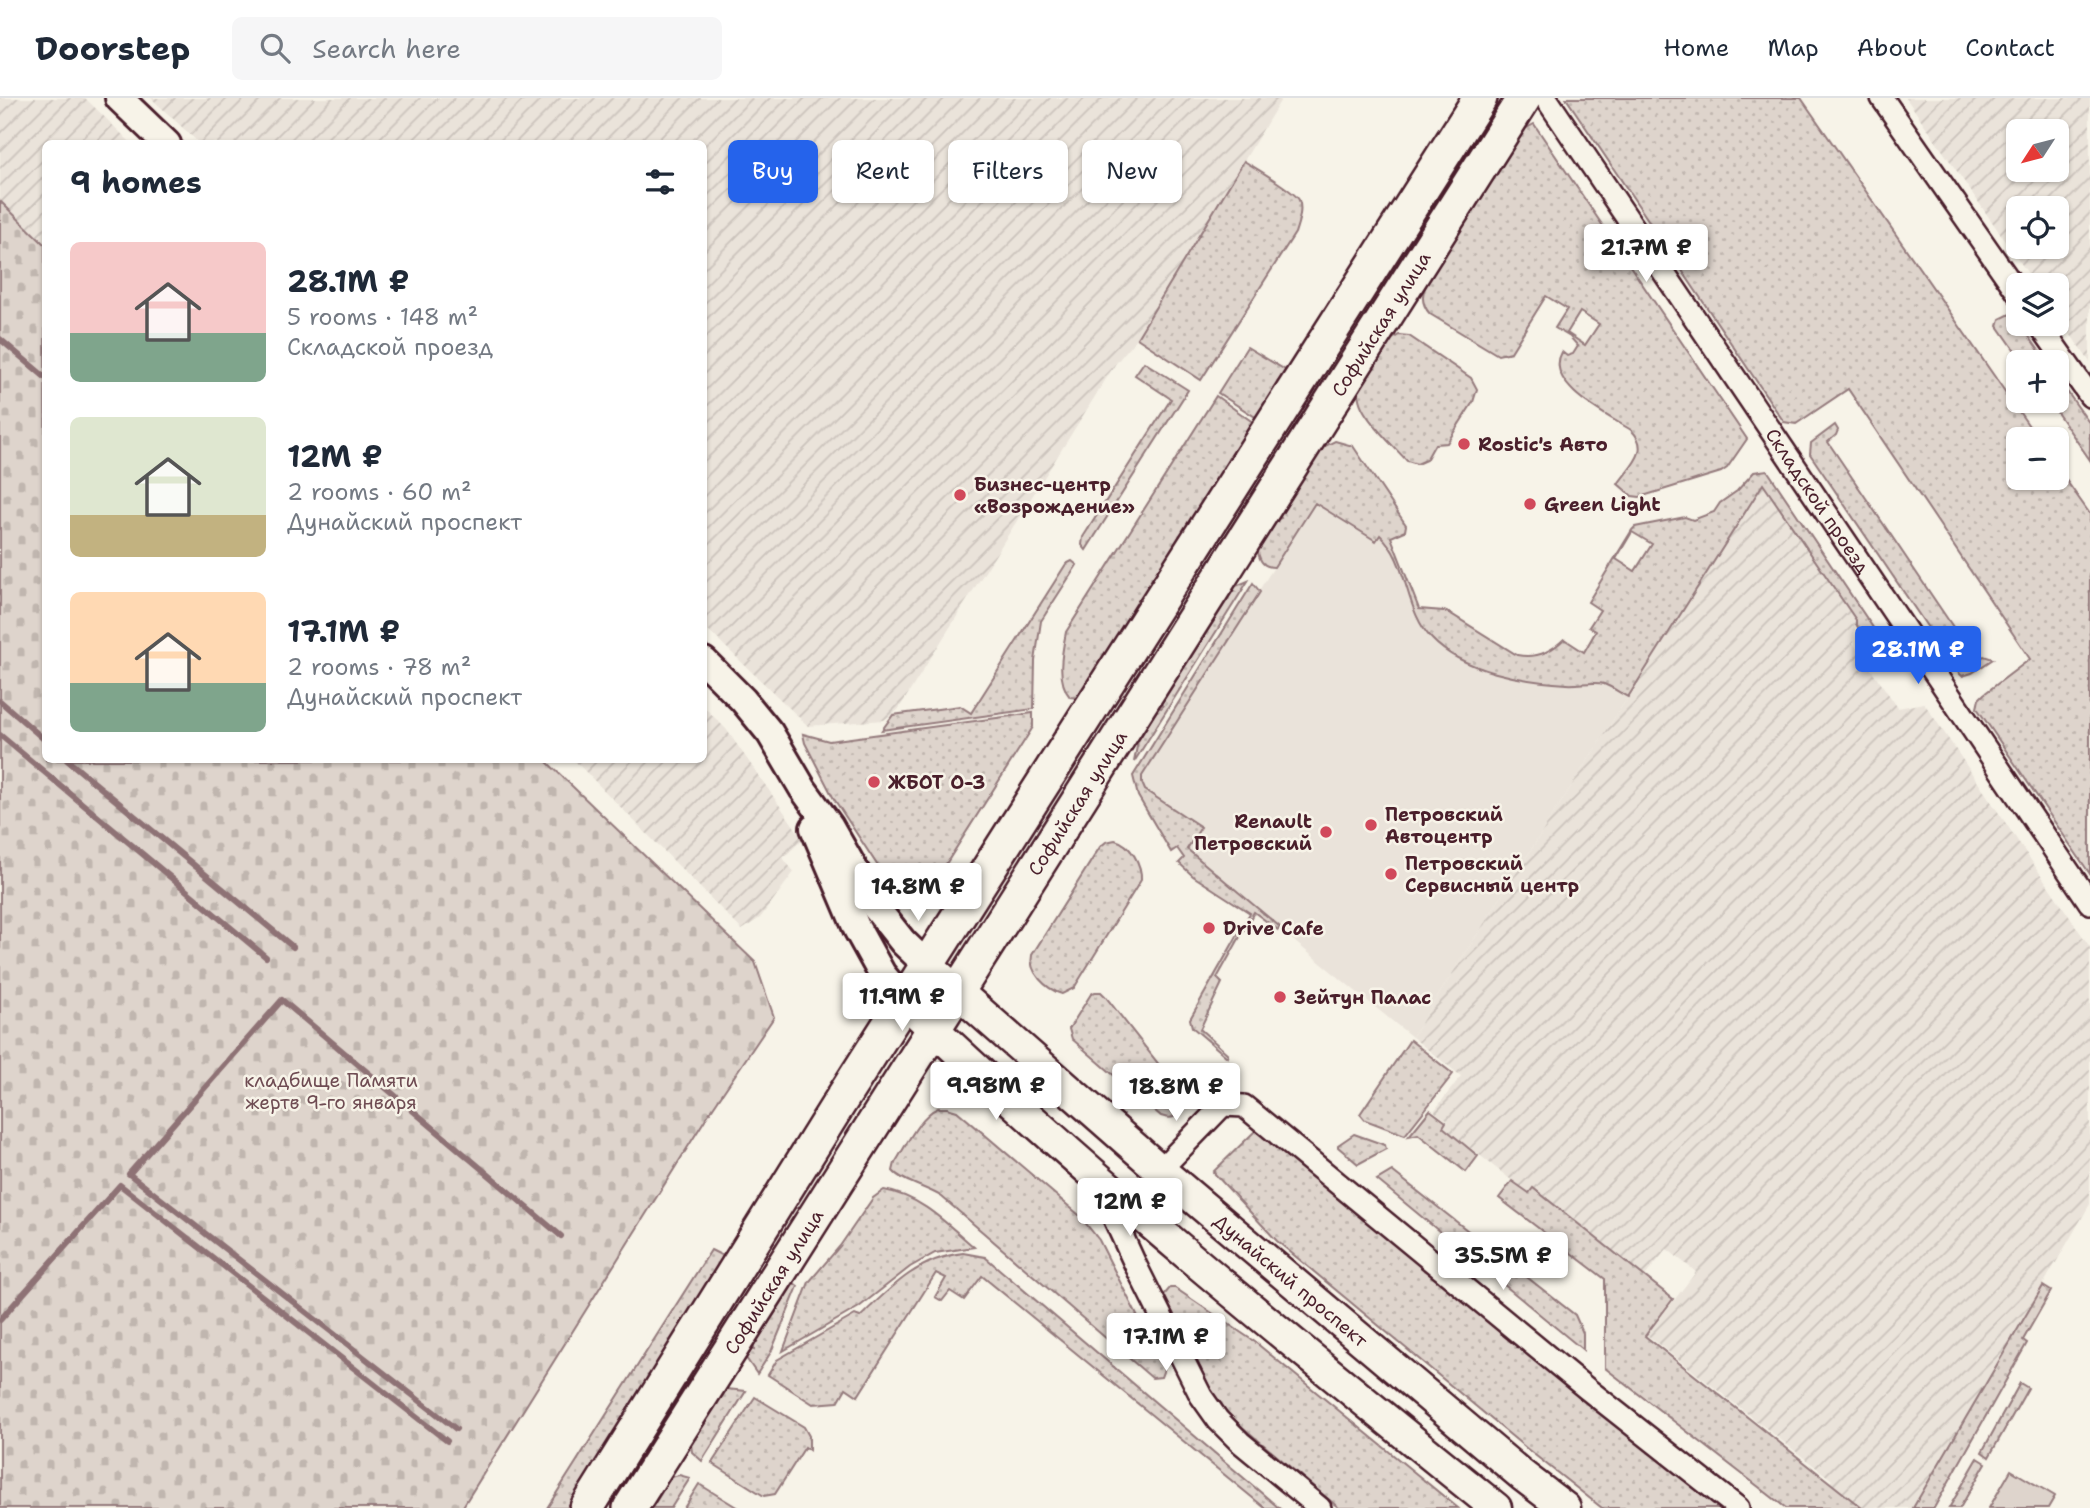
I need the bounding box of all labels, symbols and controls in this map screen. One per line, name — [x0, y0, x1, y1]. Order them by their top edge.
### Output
search box — [232, 17, 722, 80]
text: Doorstep — [35, 26, 190, 71]
icon: search — [256, 29, 294, 67]
text: Search here — [312, 31, 461, 66]
text: Home — [1663, 32, 1729, 64]
text: Map — [1767, 32, 1819, 64]
text: About — [1857, 32, 1927, 64]
text: Contact — [1965, 32, 2055, 64]
north arrow — [2006, 119, 2068, 182]
map controls — [2006, 119, 2069, 490]
chip: Buy — [728, 140, 818, 203]
chip: Rent — [832, 140, 934, 203]
chip: Filters — [948, 140, 1068, 203]
chip: New — [1082, 140, 1182, 203]
text: 9 homes — [70, 162, 202, 203]
icon: filters — [641, 163, 679, 201]
button: locate — [2006, 196, 2069, 259]
pin: 21.7M ₽ — [1581, 225, 1711, 284]
text: 21.7M ₽ — [1600, 232, 1692, 262]
street label: Софийская улица — [1325, 246, 1436, 401]
text: 28.1M ₽ — [287, 261, 409, 302]
icon: home — [126, 270, 210, 354]
button: layers — [2006, 273, 2069, 336]
text: 5 rooms · 148 m² — [287, 302, 478, 332]
text: Складской проезд — [287, 332, 493, 362]
button: + — [2006, 350, 2069, 413]
street label: Складской проезд — [1760, 423, 1876, 578]
button: − — [2006, 427, 2069, 490]
place label: Rostic's Авто — [1478, 432, 1608, 457]
text: 12M ₽ — [287, 436, 383, 477]
marker: Rostic's Авто — [1456, 436, 1472, 452]
icon: home — [126, 445, 210, 529]
place label: Бизнес-центр «Возрождение» — [974, 472, 1135, 519]
text: 2 rooms · 60 m² — [287, 477, 472, 507]
marker: Бизнес-центр «Возрождение» — [952, 487, 968, 503]
place label: Green Light — [1544, 492, 1660, 517]
marker: Green Light — [1522, 496, 1538, 512]
text: Дунайский проспект — [287, 507, 522, 537]
text: 17.1M ₽ — [287, 611, 400, 652]
icon: home — [126, 620, 210, 704]
pin: 28.1M ₽ — [1853, 626, 1983, 686]
text: 28.1M ₽ — [1871, 634, 1965, 664]
text: 2 rooms · 78 m² — [287, 652, 471, 682]
text: Дунайский проспект — [287, 682, 522, 712]
street label: Софийская улица — [1022, 725, 1133, 880]
place label: ЖБОТ О-3 — [888, 770, 985, 795]
marker: ЖБОТ О-3 — [866, 774, 882, 790]
place label: Петровский Автоцентр — [1385, 802, 1503, 849]
place label: Renault Петровский — [1194, 809, 1312, 856]
marker: Петровский Автоцентр — [1363, 817, 1379, 833]
marker: Renault Петровский — [1318, 824, 1334, 840]
place label: Петровский Сервисный центр — [1405, 851, 1579, 898]
pin: 14.8M ₽ — [853, 864, 983, 923]
marker: Петровский Сервисный центр — [1383, 866, 1399, 882]
text: 14.8M ₽ — [871, 871, 965, 901]
place label: Drive Cafe — [1223, 916, 1324, 941]
marker: Drive Cafe — [1201, 920, 1217, 936]
pin: 11.9M ₽ — [837, 974, 967, 1033]
text: 11.9M ₽ — [859, 981, 945, 1011]
place label: Зейтун Палас — [1294, 985, 1431, 1010]
marker: Зейтун Палас — [1272, 989, 1288, 1005]
pin: 9.98M ₽ — [931, 1062, 1061, 1122]
pin: 18.8M ₽ — [1111, 1063, 1241, 1123]
park label: кладбище Памяти жертв 9-го января — [244, 1068, 418, 1115]
text: 9.98M ₽ — [946, 1070, 1046, 1100]
text: 18.8M ₽ — [1128, 1071, 1224, 1101]
pin: 12M ₽ — [1081, 1178, 1179, 1238]
text: 12M ₽ — [1093, 1186, 1167, 1216]
street label: Софийская улица — [718, 1204, 829, 1359]
street label: Дунайский проспект — [1208, 1208, 1373, 1353]
pin: 35.5M ₽ — [1438, 1232, 1568, 1292]
text: 35.5M ₽ — [1454, 1240, 1552, 1270]
pin: 17.1M ₽ — [1101, 1314, 1231, 1373]
text: 17.1M ₽ — [1123, 1321, 1209, 1351]

